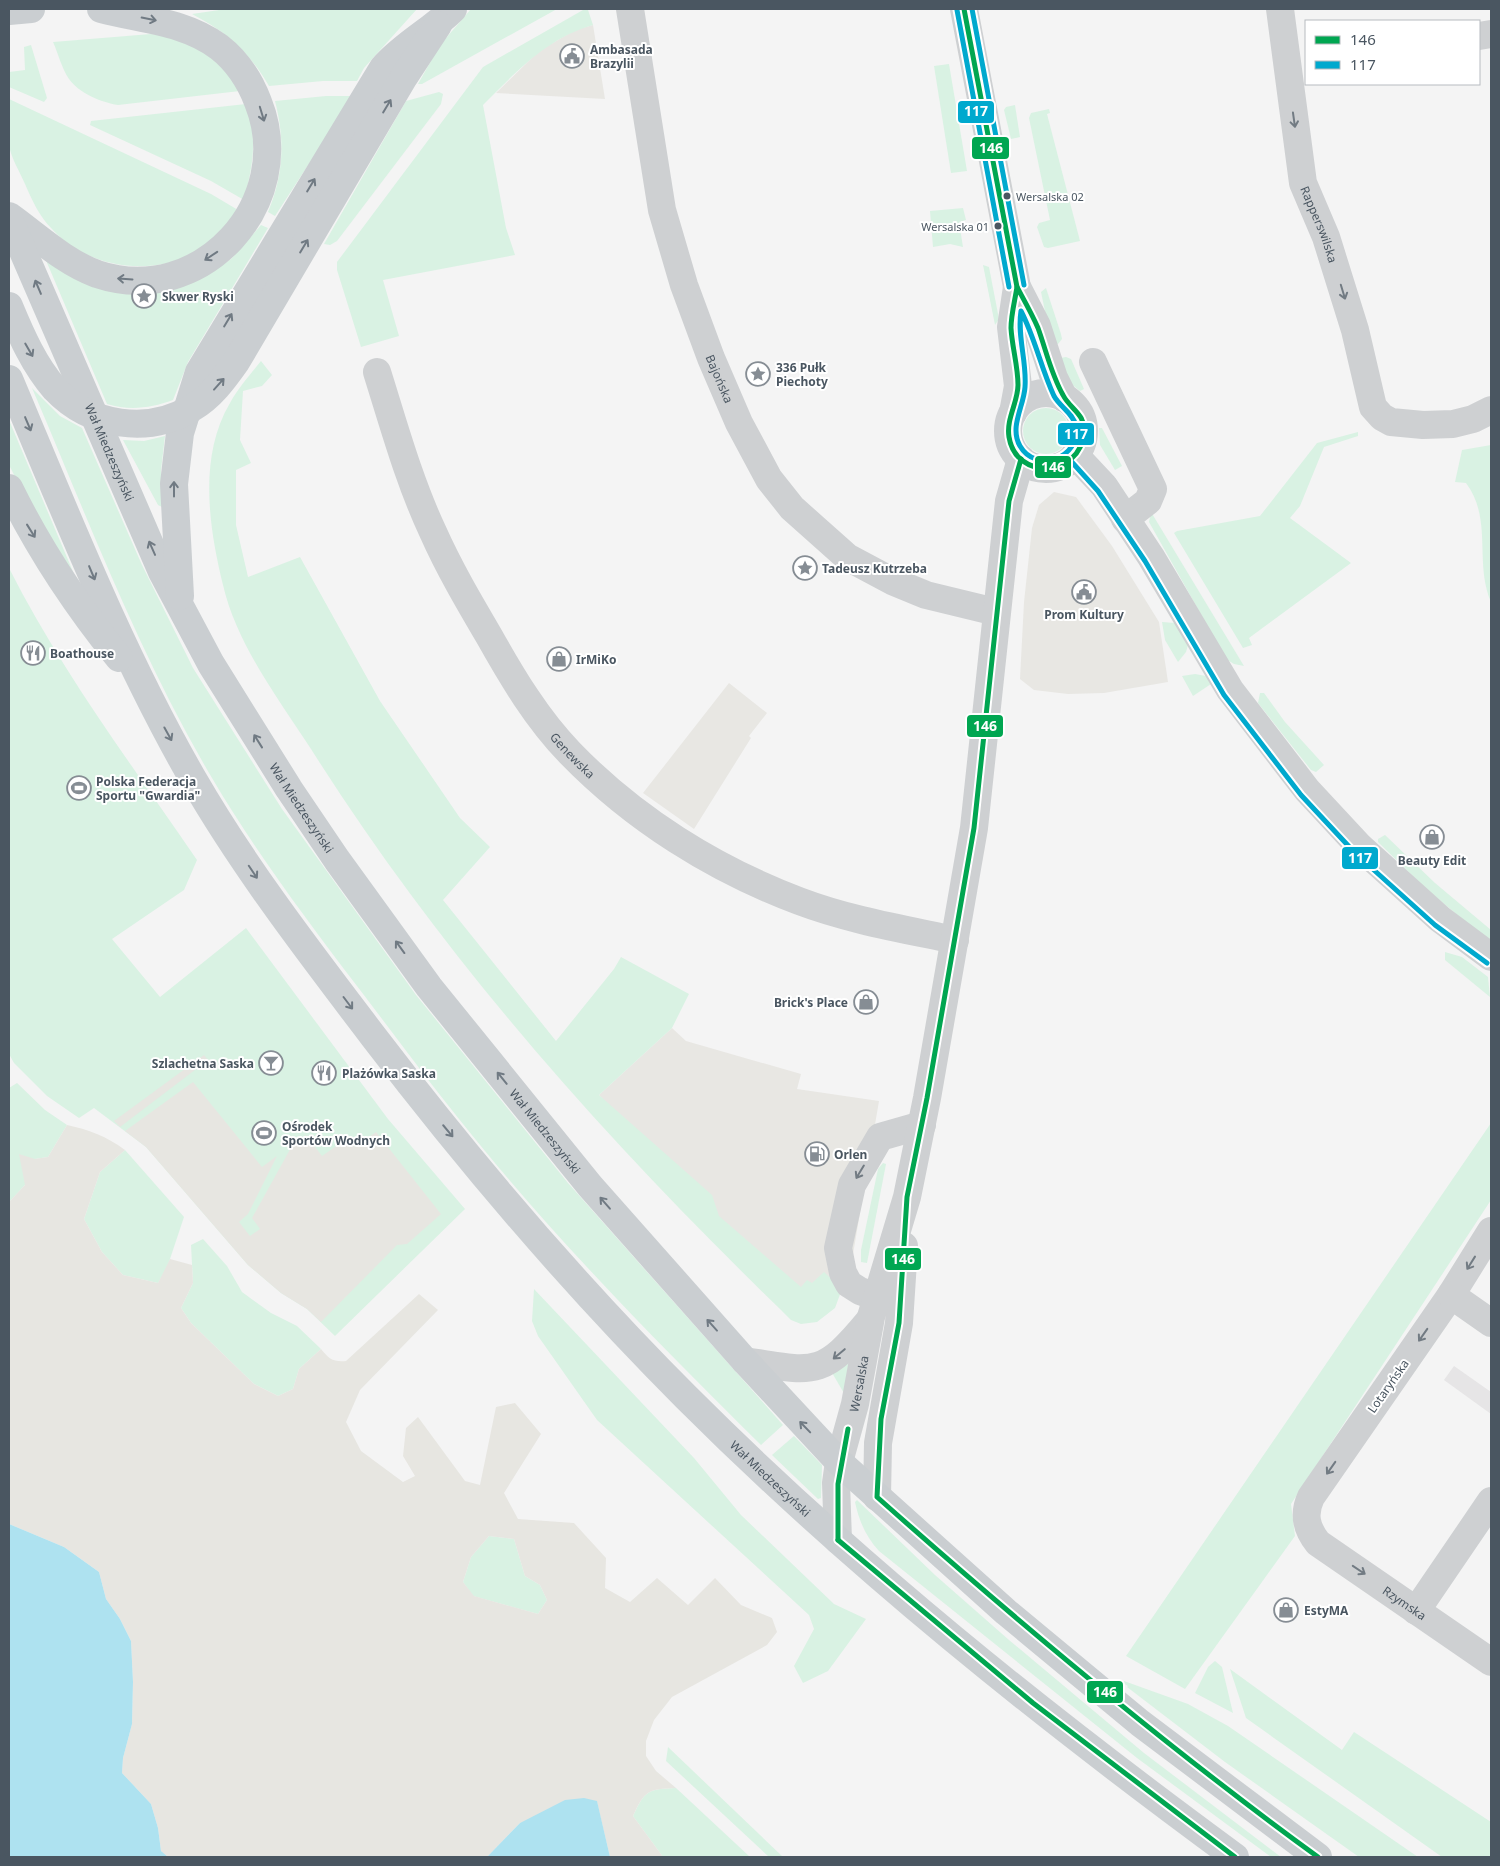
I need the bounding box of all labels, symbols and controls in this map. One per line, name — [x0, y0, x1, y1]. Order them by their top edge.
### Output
one-way arrow — [140, 15, 156, 25]
legend — [1305, 20, 1480, 85]
text: 146 — [1350, 29, 1376, 49]
place label: Ambasada Brazylii — [590, 41, 653, 72]
public building icon: Ambasada Brazylii — [559, 43, 585, 69]
text: 117 — [1350, 54, 1376, 74]
one-way arrow — [382, 100, 392, 114]
line badge: 117 — [957, 100, 995, 124]
text: 117 — [964, 101, 988, 120]
one-way arrow — [258, 105, 268, 121]
one-way arrow — [1289, 111, 1299, 127]
line badge: 146 — [971, 136, 1010, 160]
text: 146 — [979, 138, 1003, 157]
one-way arrow — [306, 178, 316, 192]
street label: Rapperswilska — [1297, 183, 1342, 265]
place label: Wersalska 02 — [1016, 189, 1084, 204]
marker: Wersalska 02 — [1002, 191, 1012, 201]
place label: Wersalska 01 — [921, 219, 989, 234]
marker: Wersalska 01 — [993, 221, 1003, 231]
one-way arrow — [300, 240, 310, 254]
one-way arrow — [205, 252, 219, 262]
one-way arrow — [118, 274, 134, 284]
one-way arrow — [33, 280, 43, 295]
place icon: Skwer Ryski — [131, 283, 157, 309]
one-way arrow — [1338, 283, 1348, 299]
place label: Skwer Ryski — [162, 288, 234, 305]
one-way arrow — [224, 314, 234, 328]
one-way arrow — [24, 343, 34, 358]
street label: Bajońska — [702, 352, 738, 406]
place label: 336 Pułk Piechoty — [776, 359, 828, 390]
place icon: 336 Pułk Piechoty — [745, 361, 771, 387]
one-way arrow — [213, 378, 225, 391]
street label: Wał Miedzeszyński — [81, 401, 139, 503]
one-way arrow — [24, 416, 33, 431]
line badge: 117 — [1057, 422, 1095, 446]
text: 117 — [1064, 424, 1088, 443]
line badge: 146 — [1034, 455, 1072, 479]
text: 146 — [1041, 457, 1065, 476]
one-way arrow — [169, 481, 179, 498]
one-way arrow — [26, 523, 36, 537]
one-way arrow — [146, 541, 156, 556]
place icon: Tadeusz Kutrzeba — [792, 555, 818, 581]
place label: Tadeusz Kutrzeba — [822, 560, 927, 577]
one-way arrow — [87, 565, 97, 580]
public building icon: Prom Kultury — [1071, 579, 1097, 605]
place label: Prom Kultury — [1044, 606, 1124, 623]
restaurant icon: Boathouse — [20, 640, 46, 666]
place label: Boathouse — [50, 645, 114, 662]
shop icon: IrMiKo — [546, 646, 572, 672]
place label: IrMiKo — [576, 651, 616, 668]
line badge: 146 — [966, 714, 1004, 738]
text: 146 — [973, 716, 997, 735]
one-way arrow — [163, 726, 173, 741]
street label: Genewska — [547, 729, 599, 782]
one-way arrow — [253, 735, 263, 749]
street label: Wał Miedzeszyński — [266, 759, 338, 856]
place label: Polska Federacja Sportu "Gwardia" — [96, 773, 200, 804]
sports icon: Polska Federacja Sportu "Gwardia" — [66, 775, 92, 801]
shop icon: Beauty Edit — [1419, 824, 1445, 850]
line badge: 117 — [1341, 846, 1379, 870]
text: 117 — [1348, 848, 1372, 867]
place label: Beauty Edit — [1398, 852, 1466, 869]
one-way arrow — [248, 865, 258, 879]
one-way arrow — [395, 940, 405, 954]
shop icon: Brick's Place — [853, 989, 879, 1015]
place label: Brick's Place — [774, 994, 848, 1011]
one-way arrow — [343, 996, 354, 1009]
bar icon: Szlachetna Saska — [258, 1050, 284, 1076]
place label: Szlachetna Saska — [152, 1055, 254, 1072]
restaurant icon: Plażówka Saska — [311, 1060, 337, 1086]
place label: Plażówka Saska — [342, 1065, 436, 1082]
one-way arrow — [496, 1071, 507, 1084]
street label: Wał Miedzeszyński — [506, 1085, 585, 1177]
place label: Ośrodek Sportów Wodnych — [282, 1118, 390, 1149]
sports icon: Ośrodek Sportów Wodnych — [251, 1120, 277, 1146]
one-way arrow — [443, 1125, 454, 1138]
fuel station icon: Orlen — [804, 1141, 830, 1167]
place label: Orlen — [834, 1146, 867, 1163]
one-way arrow — [854, 1164, 864, 1178]
one-way arrow — [600, 1197, 611, 1210]
line badge: 146 — [884, 1247, 922, 1271]
text: 146 — [891, 1249, 915, 1268]
one-way arrow — [1466, 1256, 1477, 1270]
one-way arrow — [707, 1319, 718, 1332]
one-way arrow — [1418, 1328, 1428, 1342]
one-way arrow — [833, 1348, 846, 1360]
street label: Wersalska — [845, 1354, 872, 1414]
street label: Lotaryńska — [1363, 1356, 1413, 1416]
one-way arrow — [799, 1421, 811, 1433]
street label: Wał Miedzeszyński — [726, 1436, 815, 1520]
one-way arrow — [1326, 1461, 1336, 1475]
one-way arrow — [1351, 1565, 1365, 1575]
street label: Rzymska — [1380, 1582, 1430, 1624]
shop icon: EstyMA — [1273, 1597, 1299, 1623]
place label: EstyMA — [1304, 1602, 1349, 1619]
line badge: 146 — [1086, 1680, 1124, 1704]
text: 146 — [1093, 1682, 1117, 1701]

